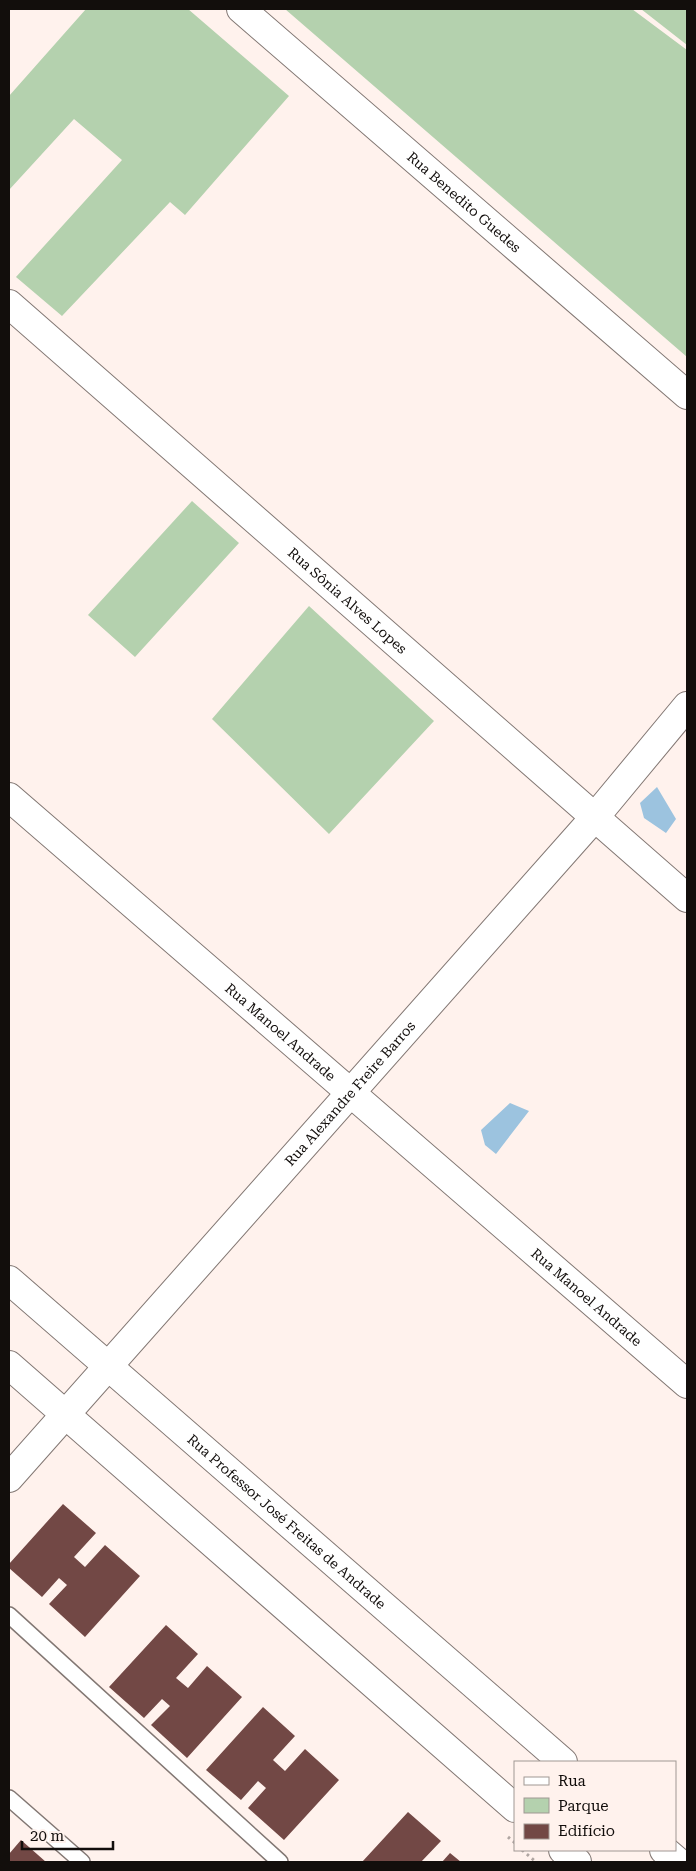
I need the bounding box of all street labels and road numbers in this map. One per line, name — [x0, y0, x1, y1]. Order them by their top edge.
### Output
street label: Rua Benedito Guedes — [404, 149, 524, 256]
street label: Rua Sônia Alves Lopes — [285, 544, 410, 657]
street label: Rua Manoel Andrade — [222, 980, 339, 1084]
street label: Rua Alexandre Freire Barros — [282, 1017, 419, 1169]
street label: Rua Manoel Andrade — [528, 1245, 645, 1349]
street label: Rua Professor José Freitas de Andrade — [184, 1431, 389, 1612]

